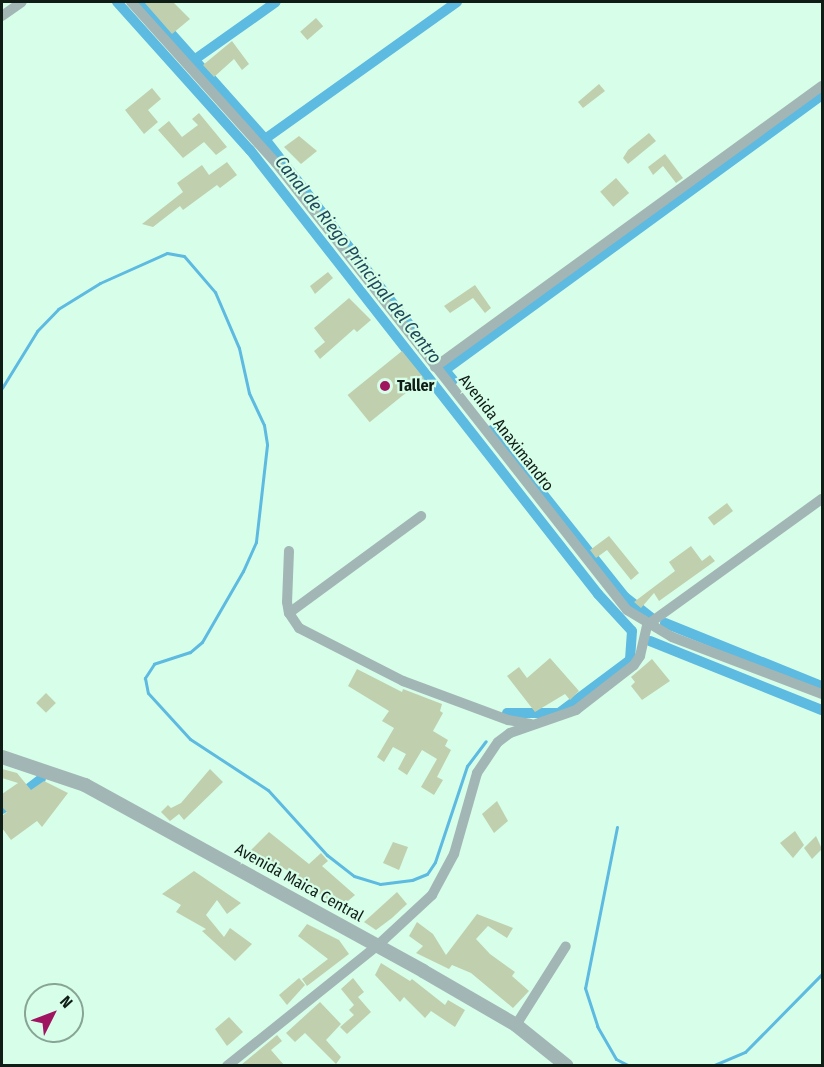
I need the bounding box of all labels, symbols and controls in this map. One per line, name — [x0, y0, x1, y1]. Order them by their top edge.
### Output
water label: Canal de Riego Principal del Centro — [270, 152, 446, 368]
street label: Avenida Anaximandro — [455, 371, 557, 495]
place label: Taller — [397, 376, 434, 396]
marker: Taller — [378, 379, 392, 393]
street label: Avenida Maica Central — [231, 840, 367, 926]
north arrow — [24, 983, 84, 1043]
text: N — [56, 992, 77, 1012]

